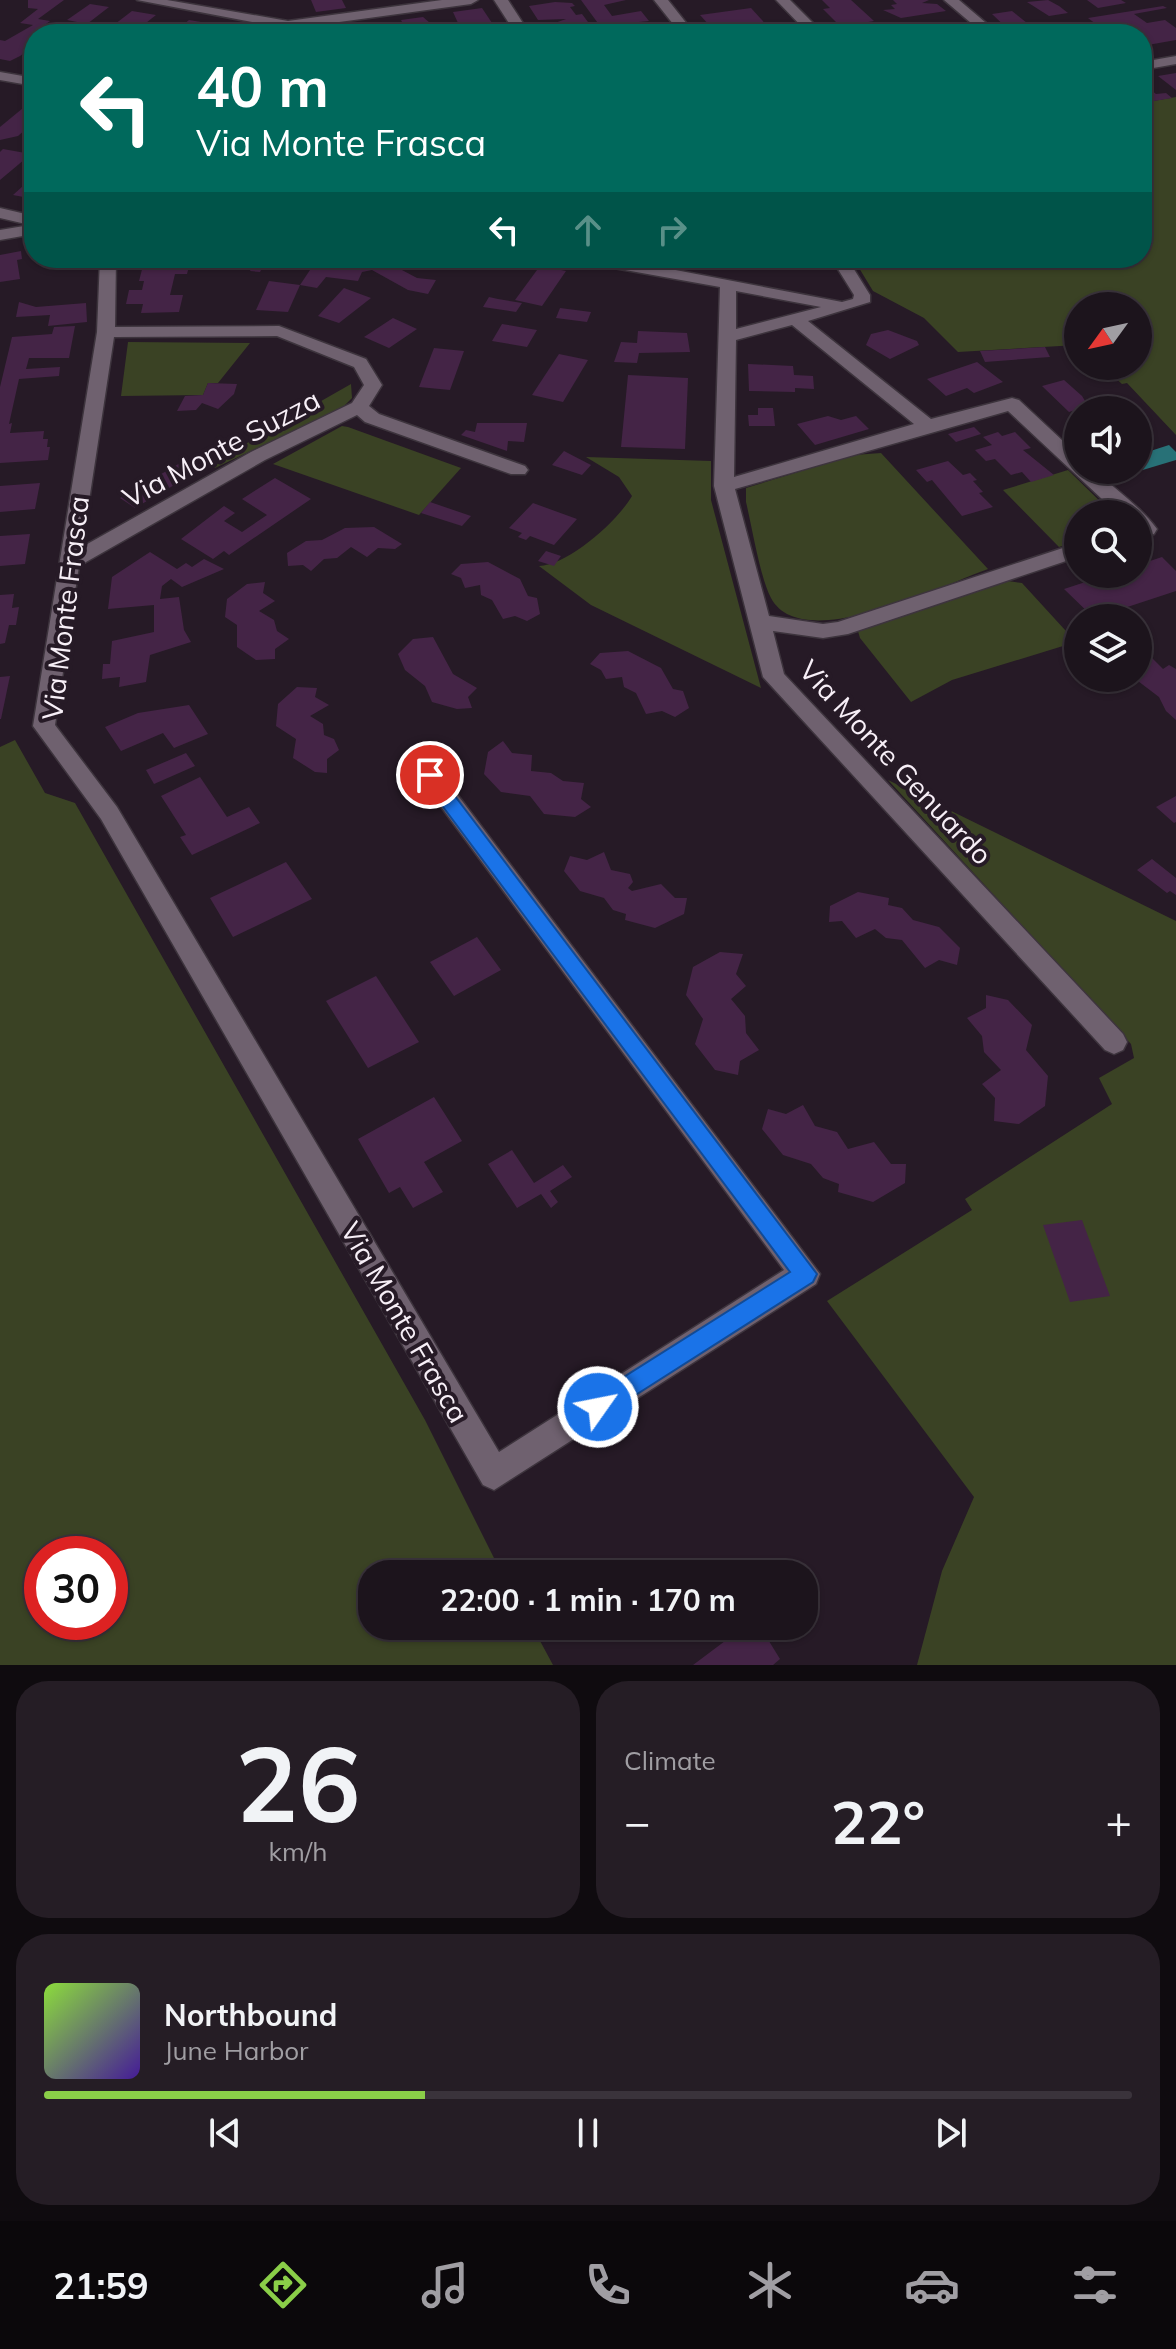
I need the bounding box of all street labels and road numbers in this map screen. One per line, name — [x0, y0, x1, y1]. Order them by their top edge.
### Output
street label: Via Monte Suzza — [116, 381, 326, 515]
street label: Via Monte Frasca — [34, 494, 96, 722]
street label: Via Monte Genuardo — [792, 653, 1000, 871]
street label: Via Monte Frasca — [333, 1216, 477, 1428]

